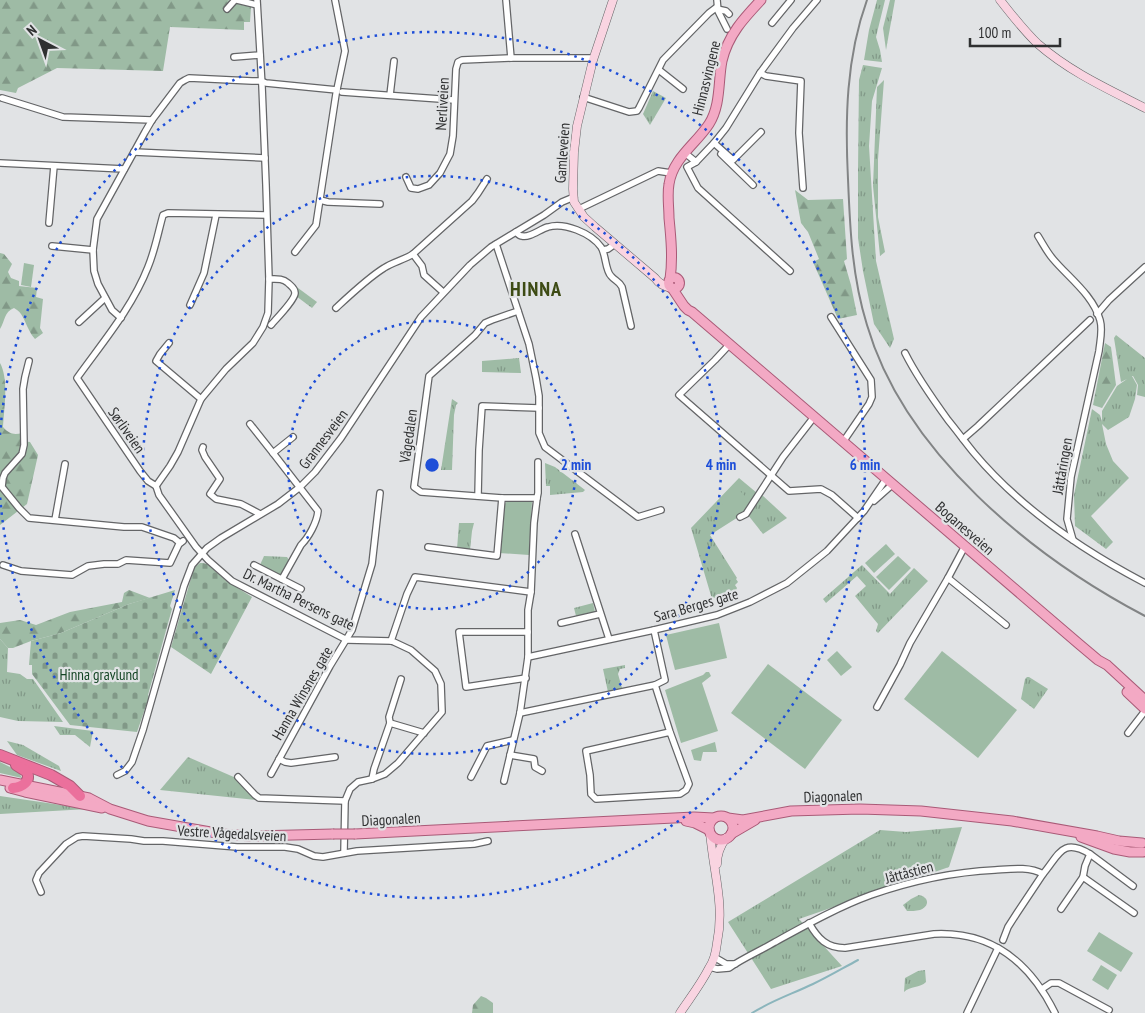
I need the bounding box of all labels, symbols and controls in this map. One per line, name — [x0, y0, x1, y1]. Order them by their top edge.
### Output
north arrow — [15, 15, 65, 65]
scale bar — [970, 15, 1060, 47]
text: N — [23, 21, 40, 39]
text: 100 m — [978, 23, 1011, 42]
street label: Hinnasvingene — [688, 39, 724, 117]
street label: Nerliveien — [431, 77, 453, 131]
street label: Gamleveien — [550, 122, 574, 184]
district label: HINNA — [510, 276, 562, 302]
street label: Sørliveien — [104, 403, 150, 457]
street label: Grannesveien — [294, 405, 352, 473]
street label: Vågedalen — [395, 408, 421, 465]
street label: Jåttåringen — [1048, 436, 1076, 497]
text: 2 min — [561, 455, 591, 474]
text: 4 min — [706, 455, 736, 474]
text: 6 min — [850, 455, 880, 474]
centre of rings — [423, 456, 441, 474]
street label: Boganesveien — [932, 497, 998, 559]
street label: Dr. Martha Persens gate — [240, 564, 358, 634]
street label: Sara Berges gate — [652, 584, 740, 626]
street label: Hanna Winsnes gate — [268, 643, 336, 743]
park label: Hinna gravlund — [59, 665, 139, 684]
street label: Diagonalen — [803, 785, 863, 807]
street label: Diagonalen — [361, 808, 421, 830]
street label: Vestre Vågedalsveien — [176, 821, 287, 845]
street label: Jåttåstien — [882, 856, 935, 888]

